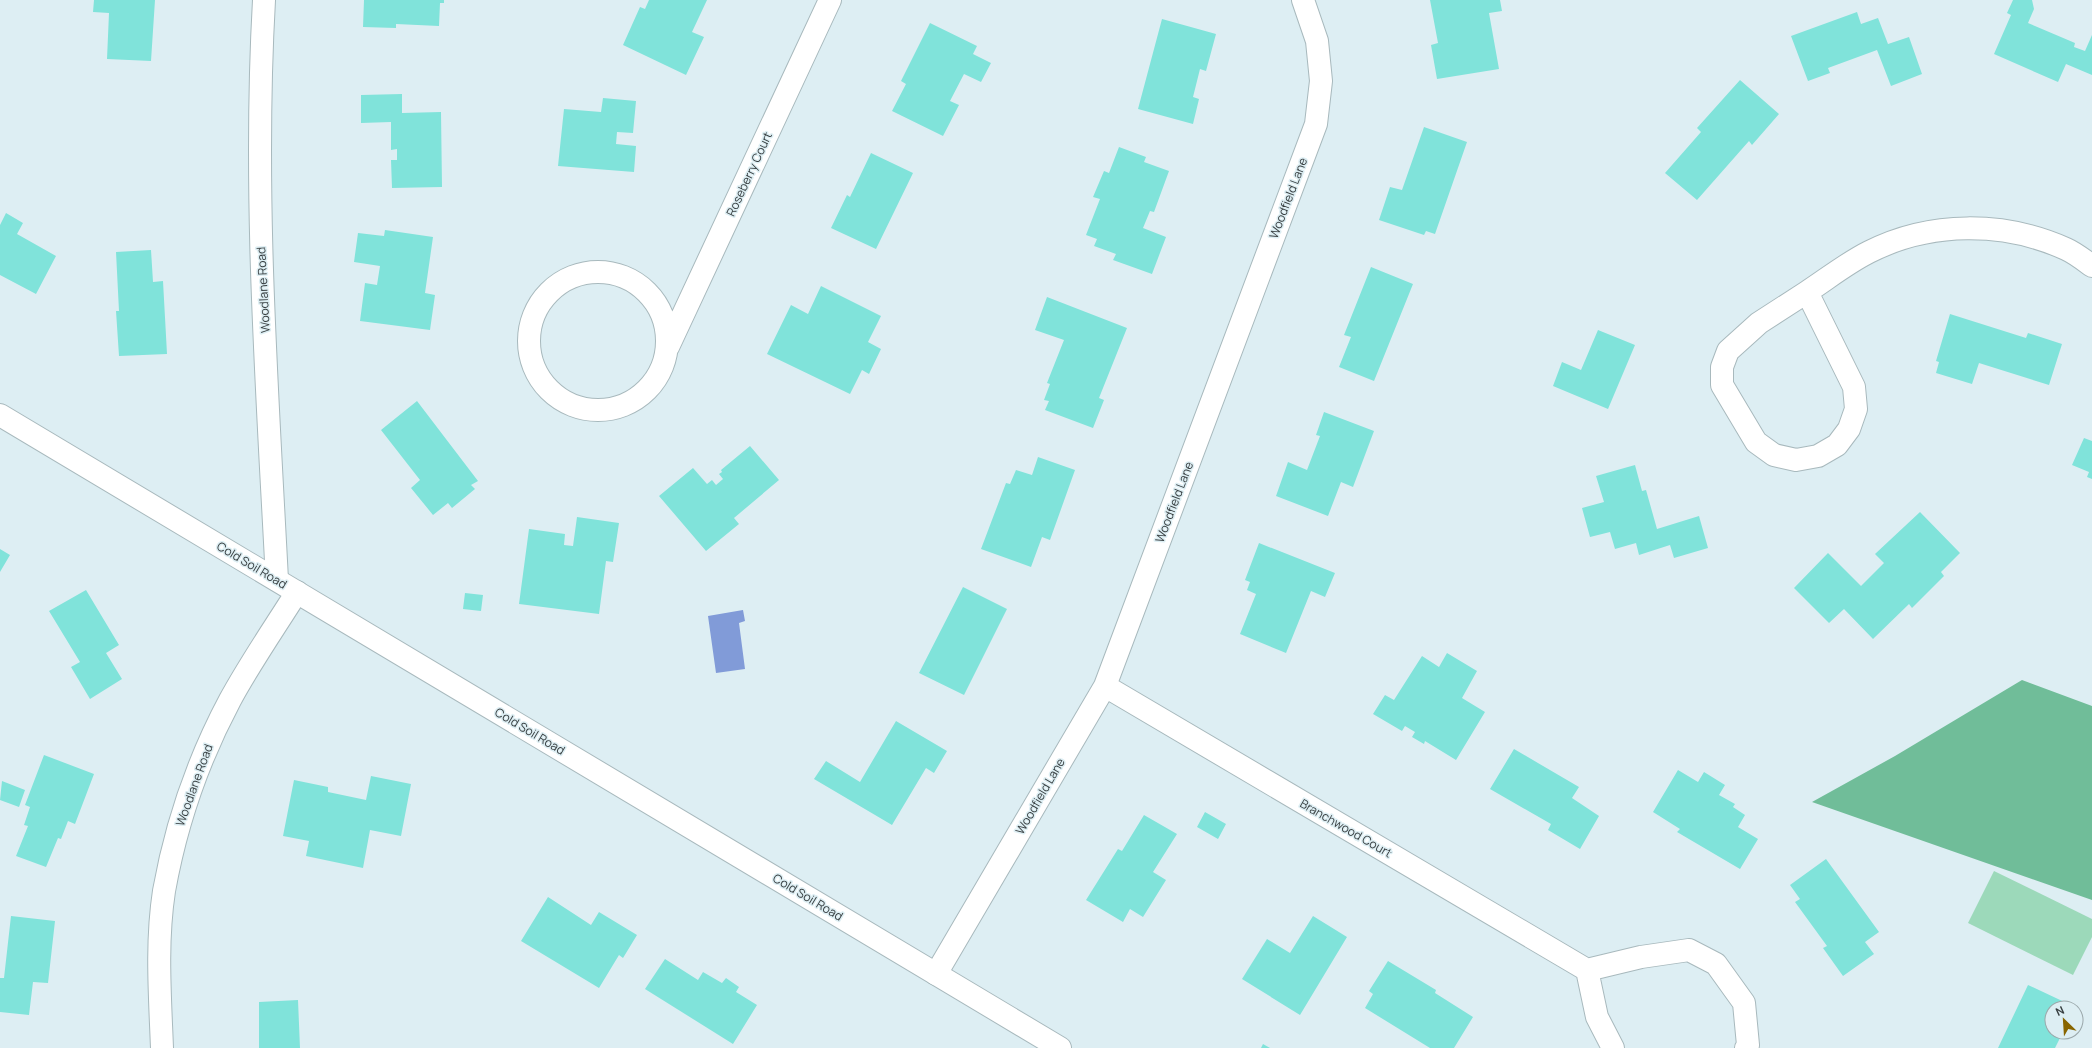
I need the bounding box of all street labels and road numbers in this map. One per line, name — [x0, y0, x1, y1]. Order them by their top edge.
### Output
street label: Roseberry Court — [722, 129, 776, 219]
street label: Woodfield Lane — [1265, 155, 1311, 241]
street label: Woodlane Road — [252, 246, 274, 334]
street label: Woodfield Lane — [1151, 459, 1197, 545]
street label: Cold Soil Road — [214, 537, 290, 593]
street label: Cold Soil Road — [492, 703, 568, 759]
street label: Woodlane Road — [171, 742, 217, 828]
street label: Woodfield Lane — [1011, 755, 1069, 837]
street label: Branchwood Court — [1297, 795, 1395, 861]
street label: Cold Soil Road — [770, 869, 846, 925]

